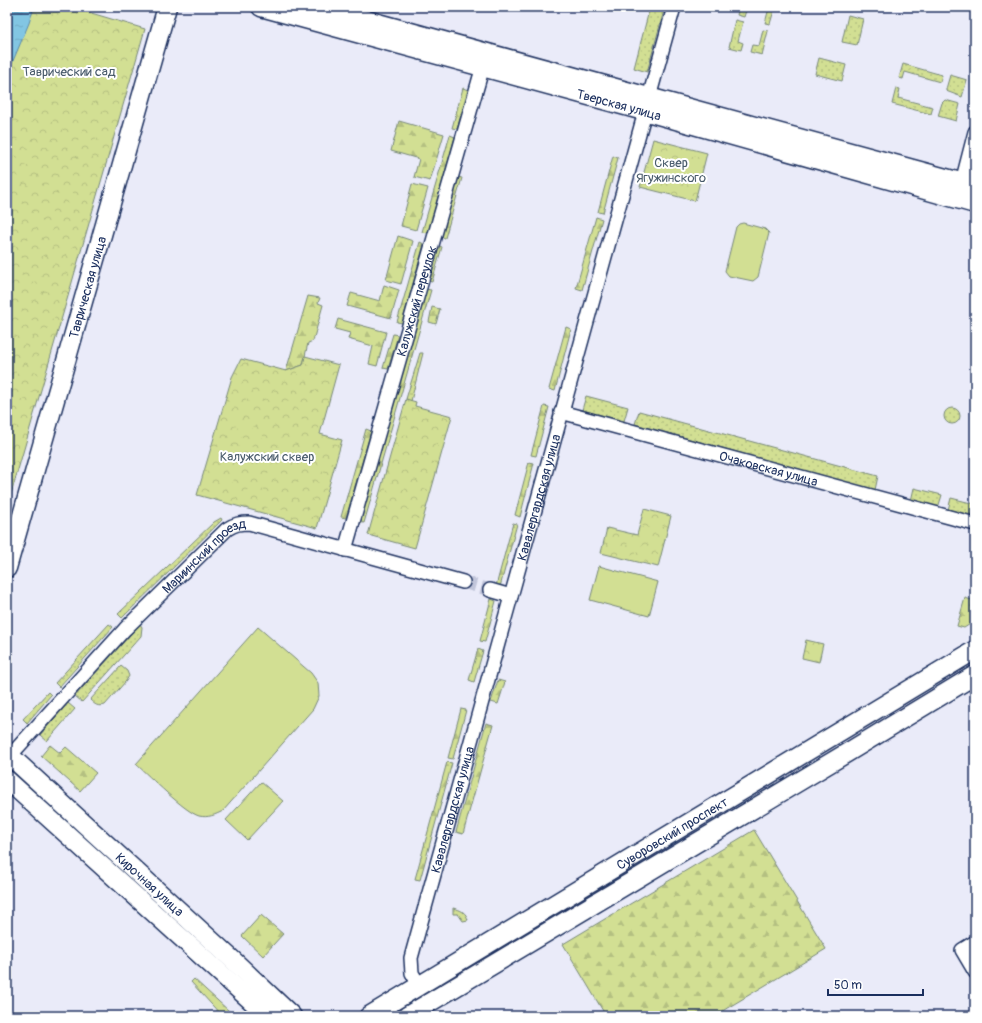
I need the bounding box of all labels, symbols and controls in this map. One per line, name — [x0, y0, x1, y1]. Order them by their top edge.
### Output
park label: Таврический сад — [22, 64, 116, 80]
street label: Тверская улица — [575, 86, 663, 124]
park label: Сквер Ягужинского — [636, 155, 706, 186]
street label: Таврическая улица — [66, 235, 110, 340]
street label: Калужский переулок — [394, 244, 440, 358]
street label: Кавалергардская улица — [514, 432, 565, 563]
street label: Очаковская улица — [717, 448, 819, 490]
park label: Калужский сквер — [220, 449, 314, 465]
street label: Мариинский проезд — [159, 516, 247, 597]
street label: Кавалергардская улица — [428, 745, 478, 875]
street label: Суворовский проспект — [614, 794, 732, 874]
street label: Кирочная улица — [112, 850, 187, 920]
scale bar — [828, 971, 923, 997]
text: 50 m — [834, 978, 862, 993]

